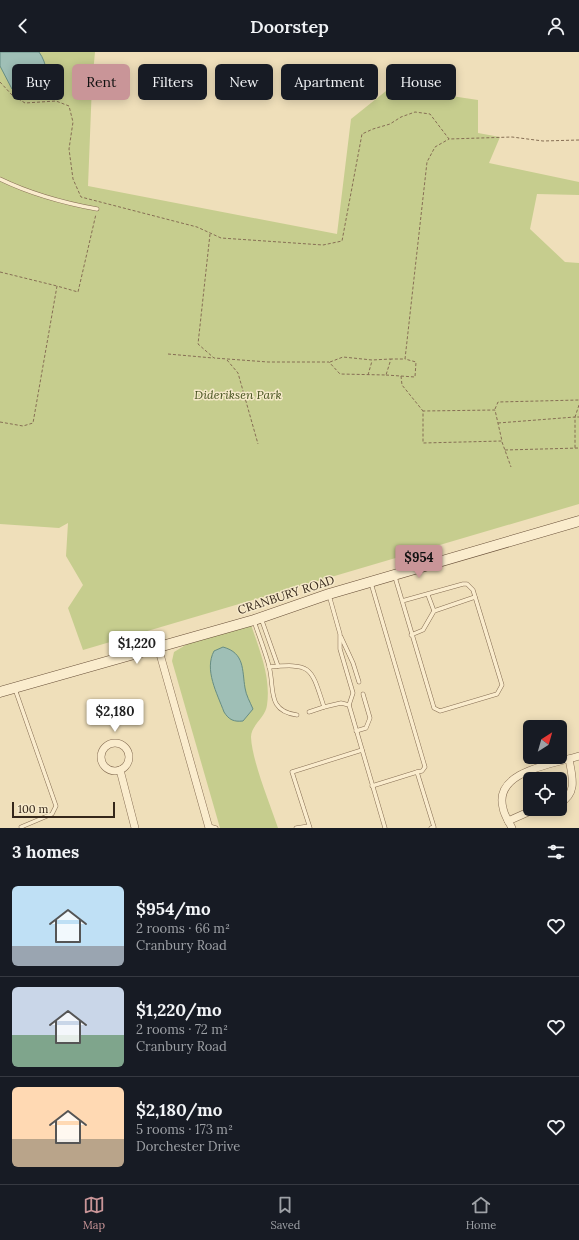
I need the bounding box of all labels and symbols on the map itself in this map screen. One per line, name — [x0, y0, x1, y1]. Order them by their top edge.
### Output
park label: Dideriksen Park — [194, 387, 282, 402]
pin: $954 — [395, 545, 443, 579]
street label: CRANBURY ROAD — [235, 572, 336, 617]
pin: $1,220 — [104, 631, 170, 665]
pin: $2,180 — [82, 699, 148, 733]
north arrow — [523, 720, 567, 764]
scale bar — [12, 800, 115, 819]

